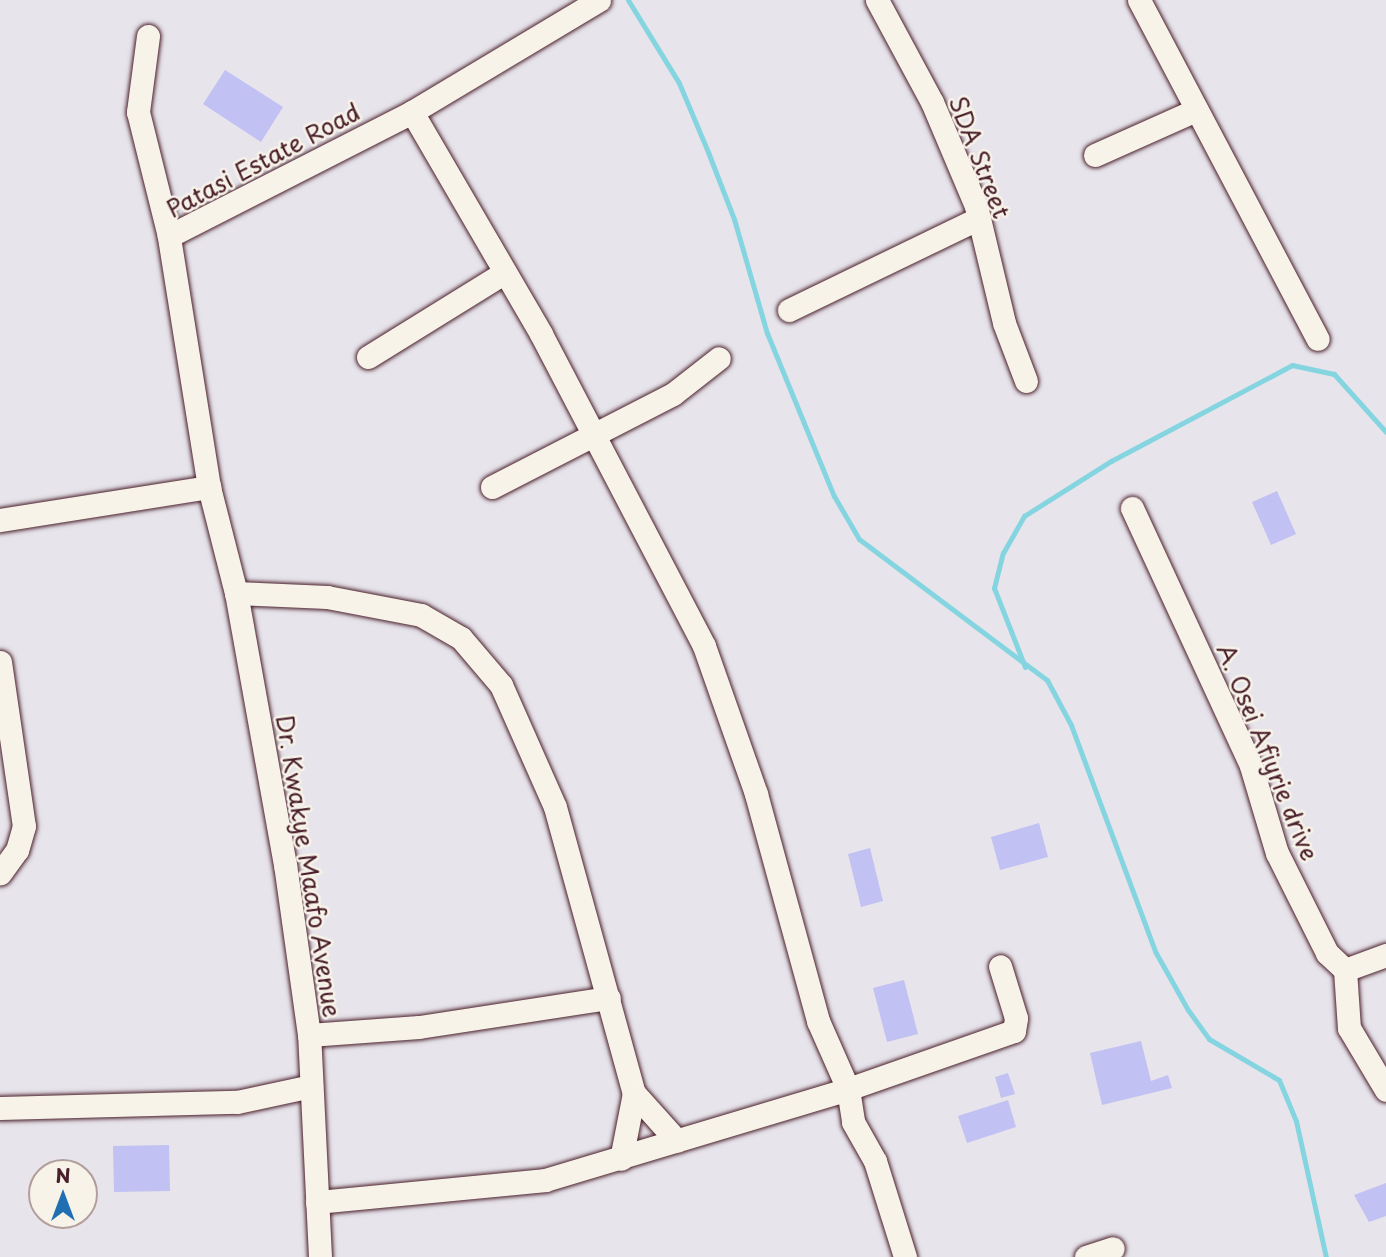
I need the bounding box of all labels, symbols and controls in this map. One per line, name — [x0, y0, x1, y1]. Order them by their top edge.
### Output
street label: SDA Street — [943, 90, 1017, 224]
street label: Patasi Estate Road — [161, 96, 365, 224]
street label: A. Osei Afiyrie drive — [1211, 639, 1325, 865]
street label: Dr. Kwakye Maafo Avenue — [271, 711, 347, 1021]
north arrow — [28, 1159, 98, 1229]
text: N — [55, 1161, 71, 1189]

